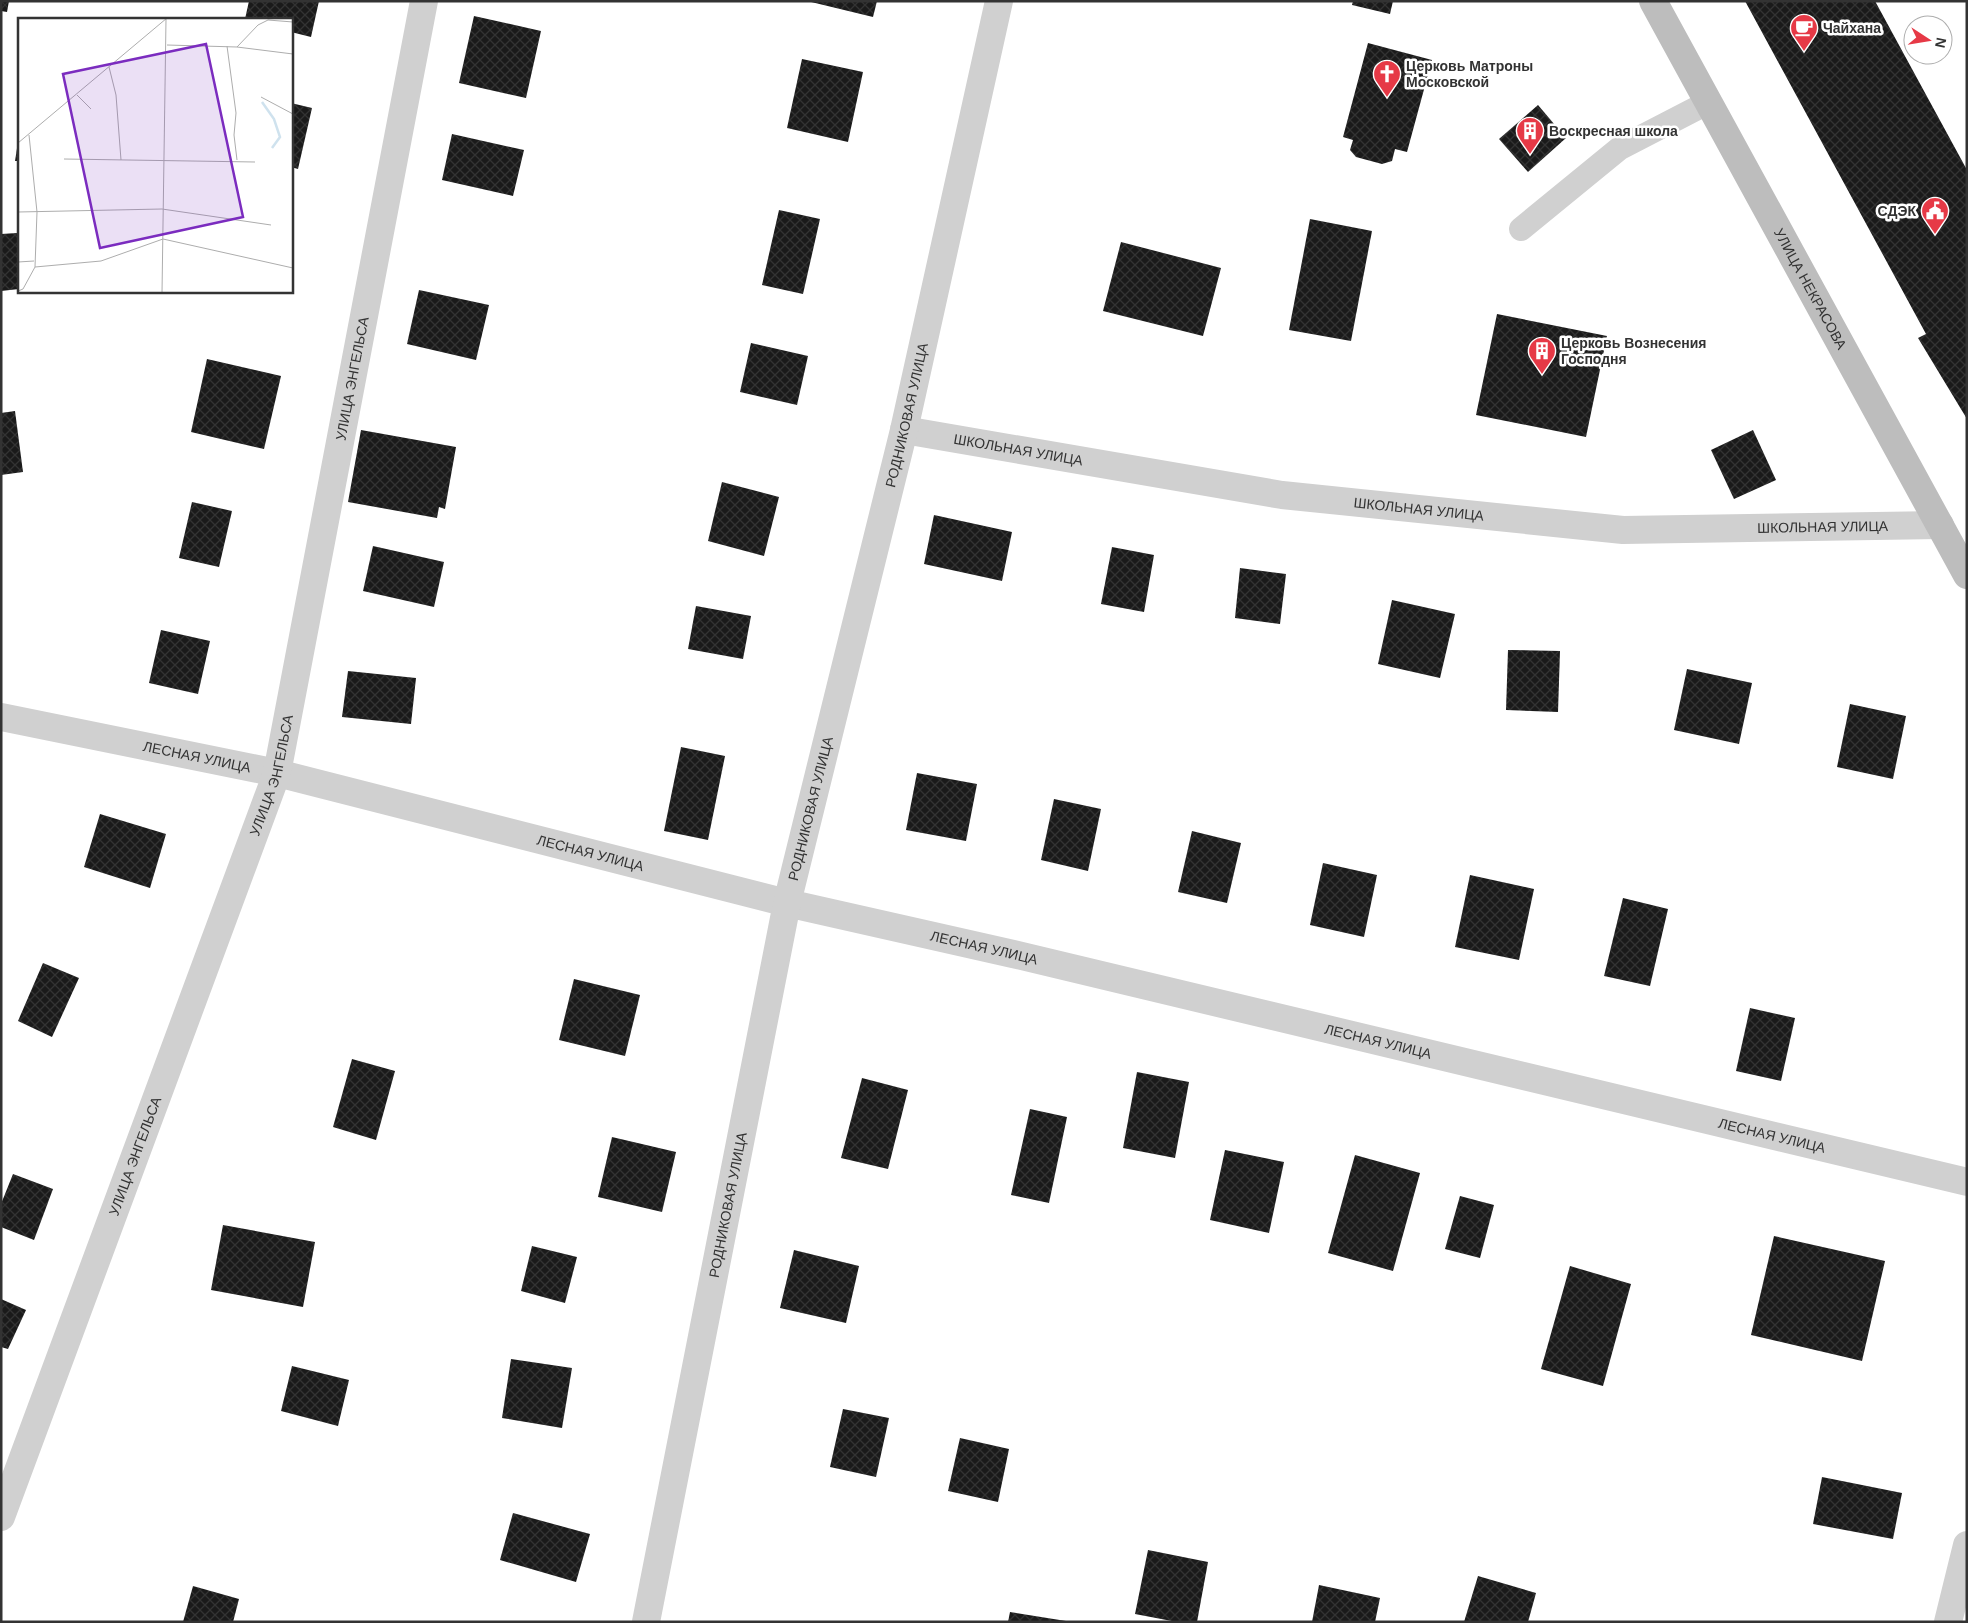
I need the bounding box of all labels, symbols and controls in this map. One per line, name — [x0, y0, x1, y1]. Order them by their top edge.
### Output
cafe icon: Чайхана — [1789, 13, 1819, 52]
north arrow — [1903, 15, 1953, 65]
inset map — [18, 18, 292, 292]
place label: Чайхана — [1823, 20, 1881, 36]
text: N — [1932, 36, 1950, 49]
place label: Церковь Матроны Московской — [1406, 58, 1533, 90]
church icon: Церковь Матроны Московской — [1372, 59, 1402, 98]
building icon: Воскресная школа — [1515, 116, 1545, 155]
place label: Воскресная школа — [1549, 123, 1678, 139]
public building icon: СДЭК — [1920, 196, 1950, 235]
place label: СДЭК — [1878, 203, 1916, 219]
street label: УЛИЦА НЕКРАСОВА — [1771, 226, 1850, 353]
street label: УЛИЦА ЭНГЕЛЬСА — [332, 315, 372, 442]
place label: Церковь Вознесения Господня — [1561, 335, 1707, 367]
building icon: Церковь Вознесения Господня — [1527, 336, 1557, 375]
street label: РОДНИКОВАЯ УЛИЦА — [882, 341, 931, 489]
street label: ШКОЛЬНАЯ УЛИЦА — [952, 431, 1085, 469]
street label: ШКОЛЬНАЯ УЛИЦА — [1353, 494, 1485, 524]
street label: ШКОЛЬНАЯ УЛИЦА — [1757, 518, 1889, 536]
street label: УЛИЦА ЭНГЕЛЬСА — [246, 713, 296, 838]
street label: РОДНИКОВАЯ УЛИЦА — [785, 734, 836, 882]
street label: ЛЕСНАЯ УЛИЦА — [142, 738, 253, 776]
street label: ЛЕСНАЯ УЛИЦА — [535, 832, 646, 874]
street label: ЛЕСНАЯ УЛИЦА — [929, 928, 1040, 968]
street label: ЛЕСНАЯ УЛИЦА — [1323, 1021, 1434, 1062]
street label: УЛИЦА ЭНГЕЛЬСА — [106, 1094, 164, 1218]
street label: ЛЕСНАЯ УЛИЦА — [1717, 1115, 1828, 1156]
street label: РОДНИКОВАЯ УЛИЦА — [706, 1130, 750, 1279]

